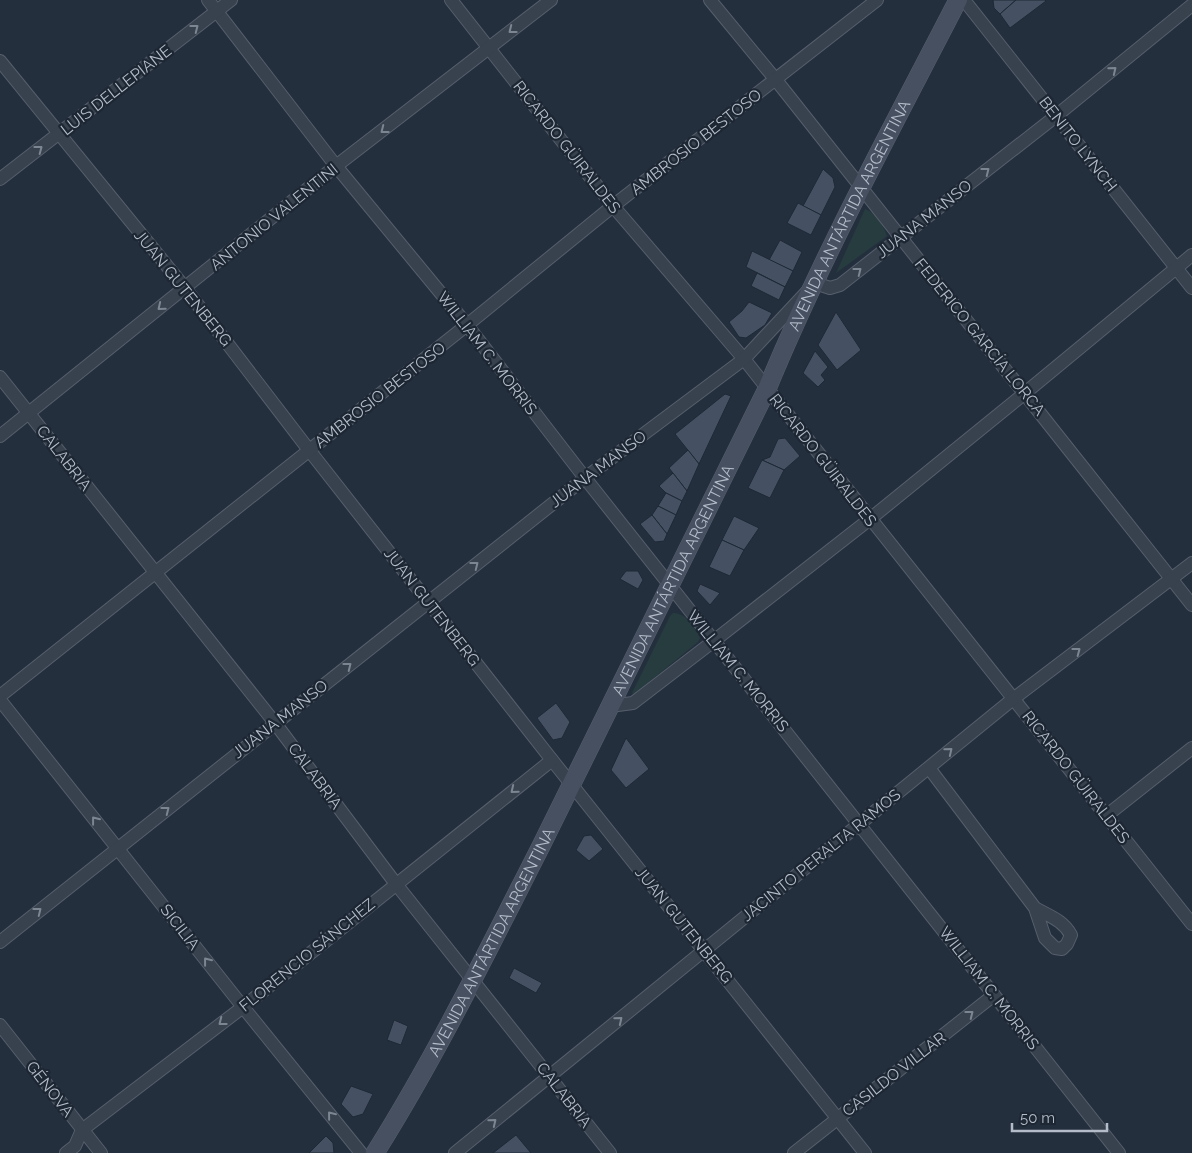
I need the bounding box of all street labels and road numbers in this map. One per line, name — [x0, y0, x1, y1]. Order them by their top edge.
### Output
street label: LUIS DELLEPIANE — [57, 41, 175, 139]
street label: RICARDO GÜIRALDES — [509, 76, 626, 217]
street label: AMBROSIO BESTOSO — [627, 85, 765, 199]
street label: BENITO LYNCH — [1035, 93, 1121, 195]
street label: AVENIDA ANTÁRTIDA ARGENTINA — [784, 96, 914, 334]
street label: ANTONIO VALENTINI — [206, 160, 342, 274]
street label: JUANA MANSO — [873, 176, 975, 262]
street label: JUAN GUTENBERG — [130, 226, 236, 350]
street label: FEDERICO GARCÍA LORCA — [911, 254, 1050, 420]
street label: WILLIAM C. MORRIS — [433, 288, 541, 419]
street label: AMBROSIO BESTOSO — [311, 338, 449, 452]
street label: RICARDO GÜIRALDES — [765, 389, 882, 530]
street label: CALABRIA — [33, 422, 96, 495]
street label: JUANA MANSO — [546, 427, 650, 511]
street label: AVENIDA ANTÁRTIDA ARGENTINA — [608, 461, 738, 699]
street label: JUAN GUTENBERG — [380, 544, 484, 670]
street label: WILLIAM C. MORRIS — [683, 606, 793, 736]
street label: JUANA MANSO — [229, 676, 331, 762]
street label: RICARDO GÜIRALDES — [1018, 706, 1135, 847]
street label: CALABRIA — [284, 739, 346, 813]
street label: JACINTO PERALTA RAMOS — [738, 785, 905, 925]
street label: AVENIDA ANTÁRTIDA ARGENTINA — [424, 824, 558, 1060]
street label: JUAN GUTENBERG — [631, 863, 737, 987]
street label: FLORENCIO SÁNCHEZ — [235, 894, 379, 1016]
street label: SICILIA — [156, 900, 204, 954]
street label: WILLIAM C. MORRIS — [935, 923, 1043, 1054]
street label: CASILDO VILLAR — [838, 1028, 950, 1120]
street label: GÉNOVA — [22, 1057, 79, 1121]
street label: CALABRIA — [533, 1059, 596, 1132]

